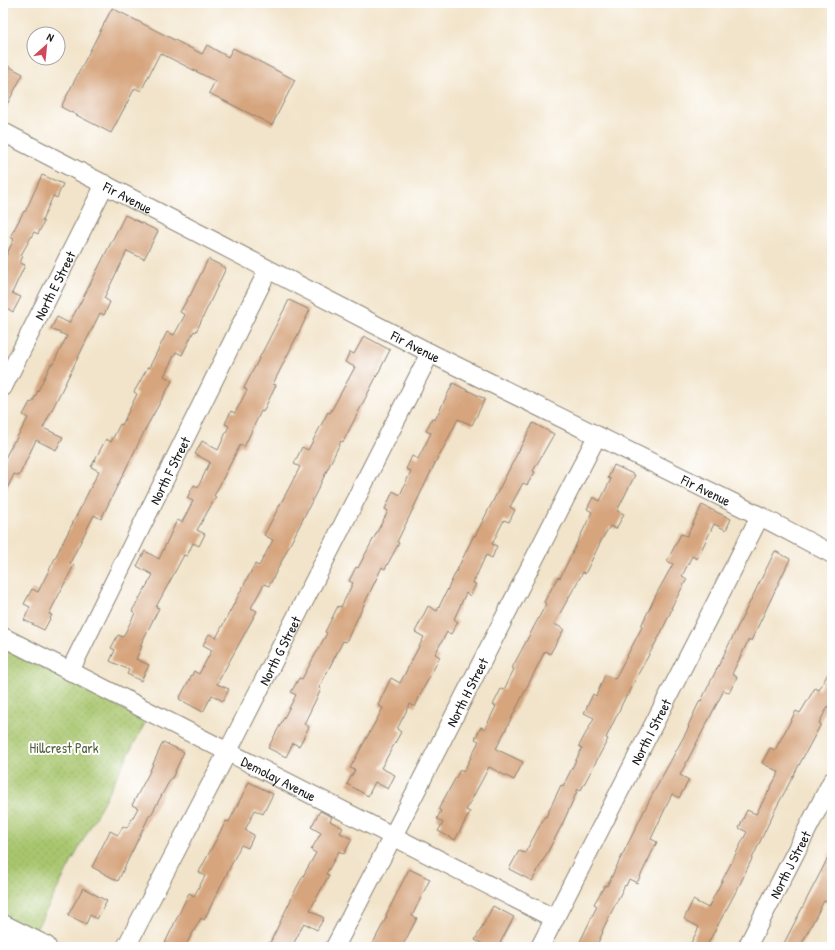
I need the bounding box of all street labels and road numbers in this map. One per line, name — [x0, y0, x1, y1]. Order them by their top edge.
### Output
street label: Fir Avenue — [100, 176, 156, 218]
street label: North E Street — [29, 247, 79, 323]
street label: Fir Avenue — [387, 325, 444, 366]
street label: North F Street — [144, 433, 194, 507]
street label: Fir Avenue — [678, 469, 734, 510]
street label: North G Street — [254, 612, 305, 688]
street label: North H Street — [441, 654, 492, 730]
street label: North I Street — [625, 695, 675, 768]
street label: Demolay Avenue — [239, 751, 320, 805]
street label: North J Street — [764, 827, 815, 901]

